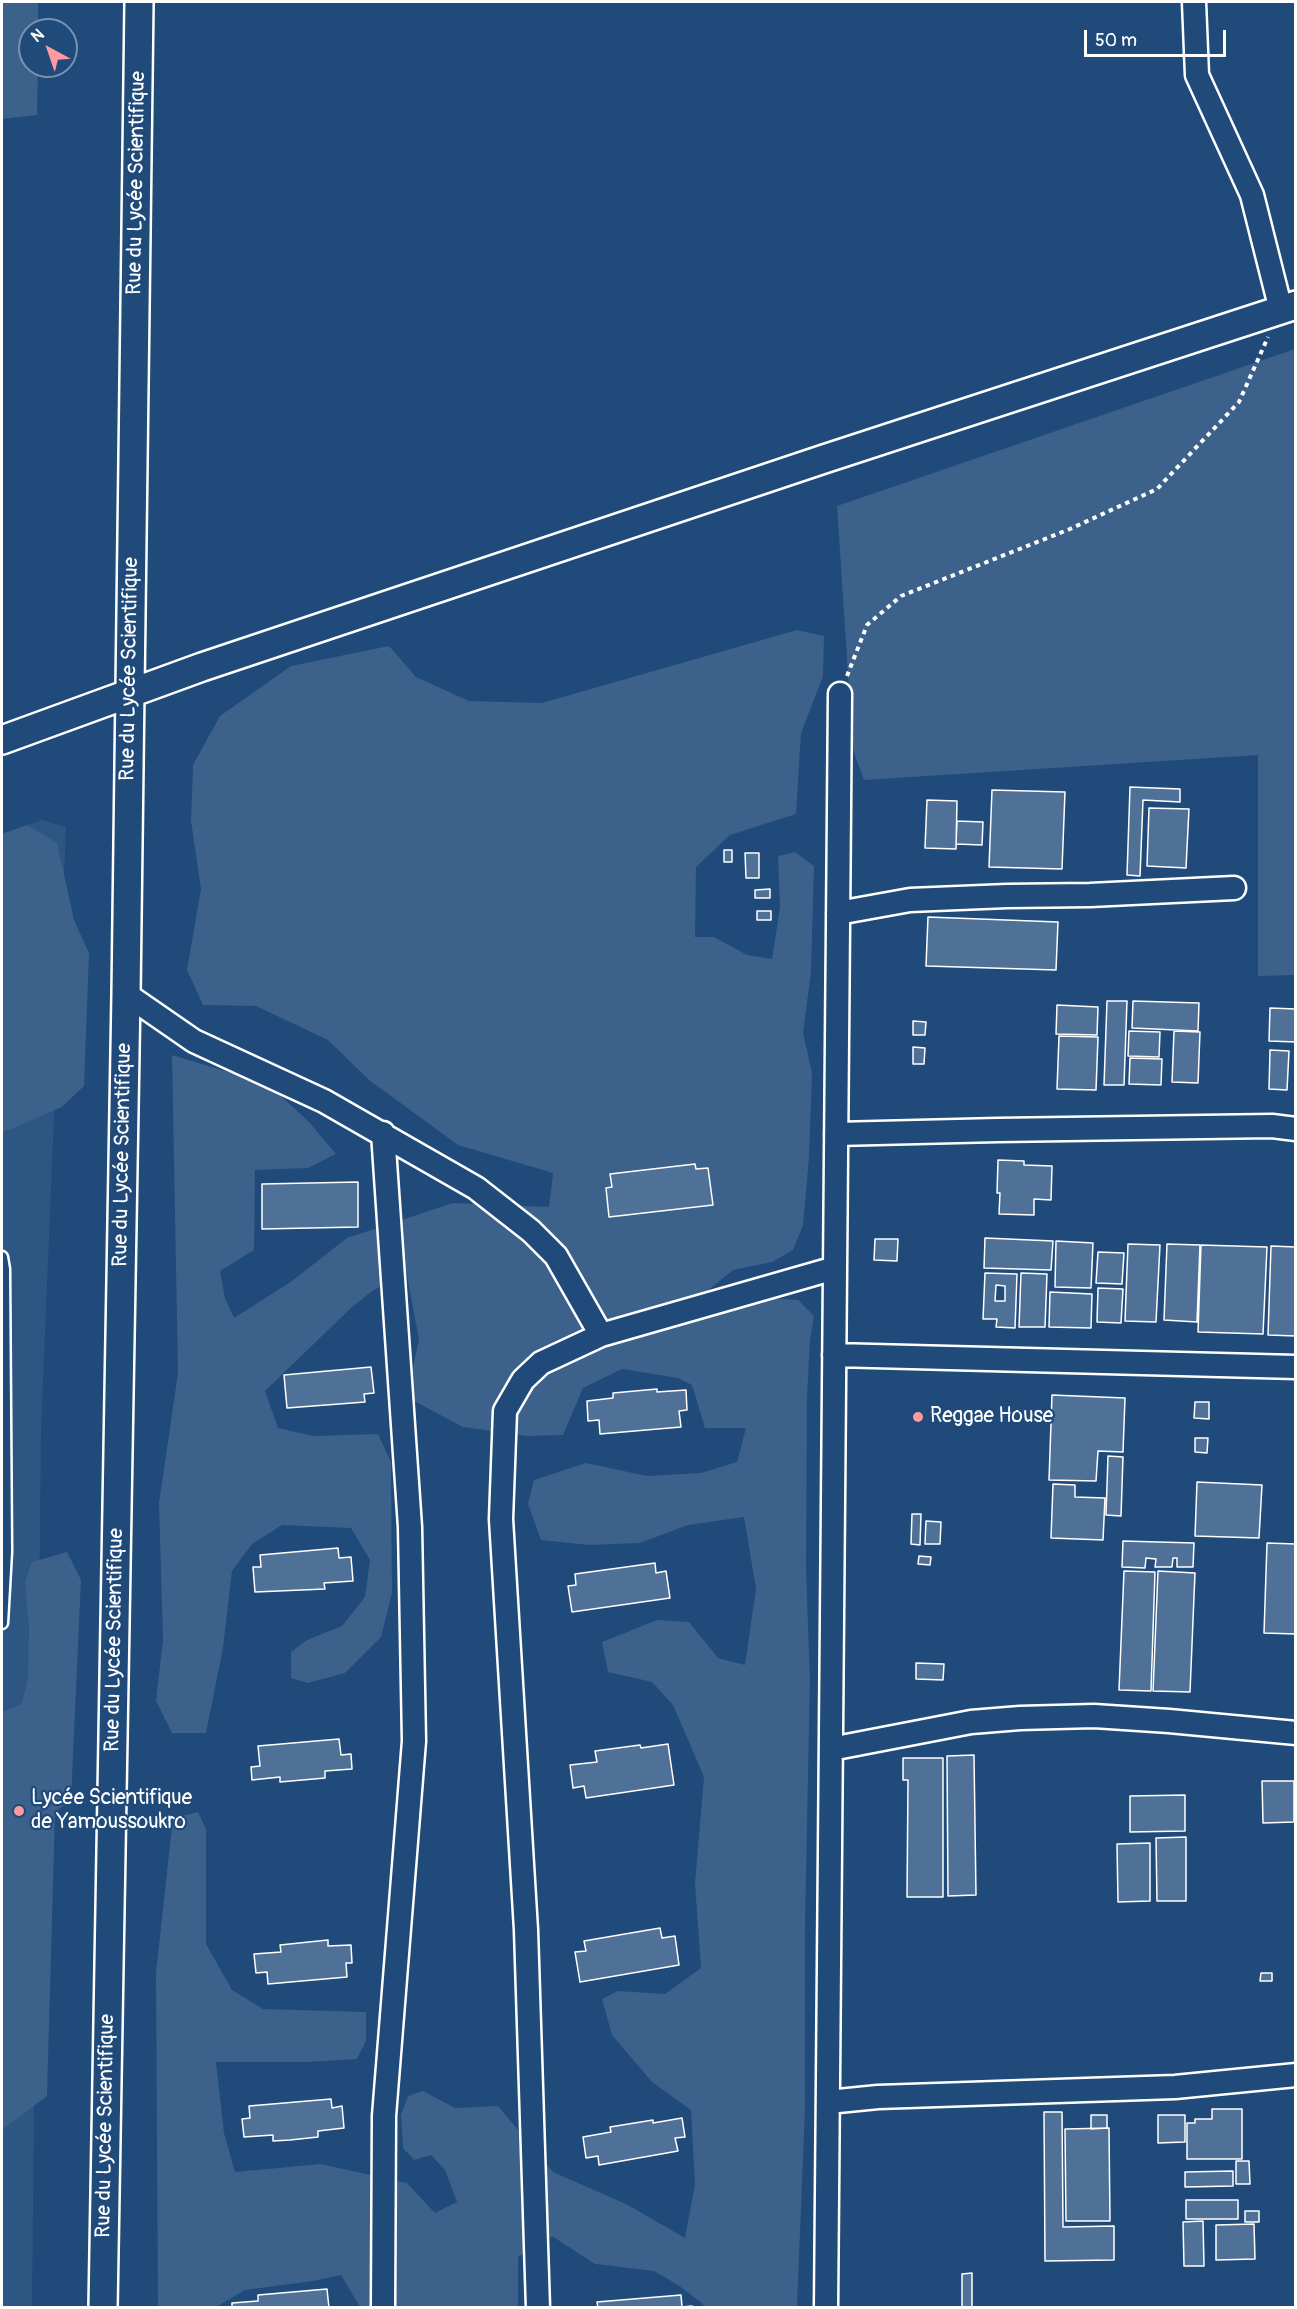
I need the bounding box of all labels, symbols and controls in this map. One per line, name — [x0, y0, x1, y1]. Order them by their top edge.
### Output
north arrow — [18, 18, 78, 78]
scale bar — [1087, 18, 1230, 56]
text: N — [27, 25, 48, 47]
text: 50 m — [1095, 29, 1137, 52]
street label: Rue du Lycée Scientifique — [122, 71, 152, 295]
street label: Rue du Lycée Scientifique — [115, 557, 145, 781]
street label: Rue du Lycée Scientifique — [108, 1043, 138, 1267]
place label: Reggae House — [930, 1404, 1053, 1430]
marker: Reggae House — [911, 1410, 925, 1424]
street label: Rue du Lycée Scientifique — [100, 1528, 130, 1752]
place label: Lycée Scientifique de Yamoussoukro — [31, 1786, 192, 1836]
marker: Lycée Scientifique de Yamoussoukro — [12, 1804, 26, 1818]
street label: Rue du Lycée Scientifique — [91, 2014, 121, 2238]

